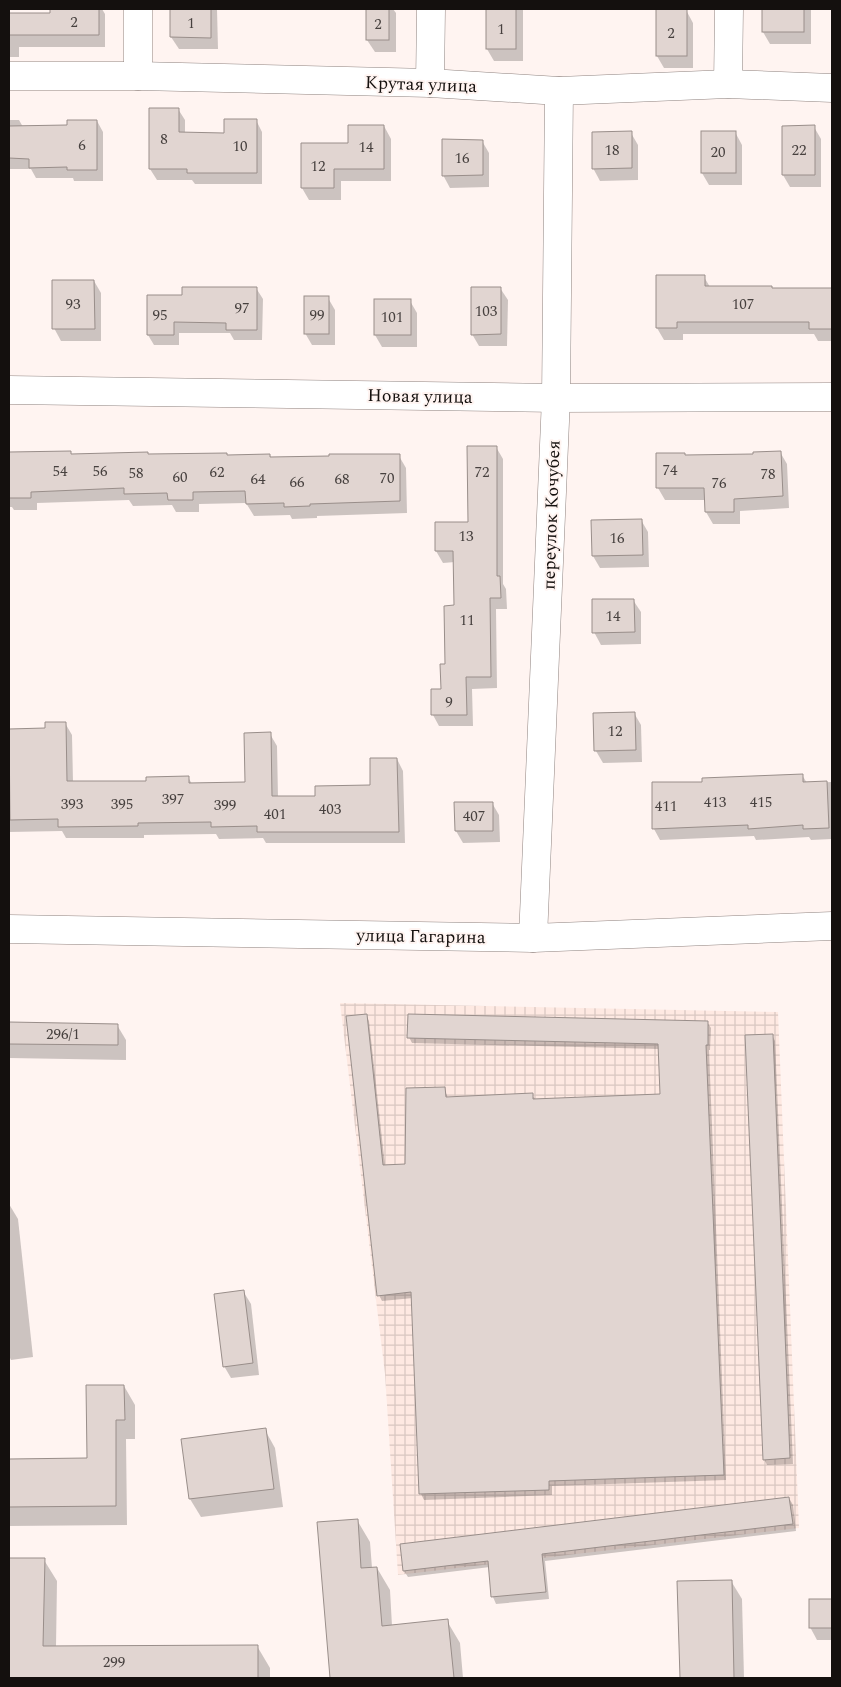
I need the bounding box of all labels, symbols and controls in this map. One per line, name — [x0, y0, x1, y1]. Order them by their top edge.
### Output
house number: 2 — [70, 11, 78, 34]
house number: 1 — [187, 12, 195, 35]
house number: 2 — [374, 13, 382, 36]
house number: 1 — [497, 18, 505, 41]
house number: 2 — [667, 22, 675, 45]
street label: Крутая улица — [364, 69, 478, 100]
house number: 8 — [160, 128, 168, 151]
house number: 6 — [78, 134, 86, 157]
house number: 10 — [232, 135, 248, 158]
house number: 14 — [358, 136, 374, 159]
house number: 18 — [604, 139, 620, 162]
house number: 22 — [791, 139, 807, 162]
house number: 20 — [710, 141, 726, 164]
house number: 16 — [454, 147, 470, 170]
house number: 12 — [310, 155, 326, 178]
house number: 93 — [65, 293, 81, 316]
house number: 107 — [732, 293, 754, 316]
house number: 97 — [234, 297, 250, 320]
house number: 103 — [475, 300, 498, 323]
house number: 95 — [152, 304, 168, 327]
house number: 99 — [309, 304, 325, 327]
house number: 101 — [381, 306, 403, 329]
street label: Новая улица — [367, 382, 473, 411]
street label: переулок Кочубея — [535, 440, 568, 590]
house number: 74 — [662, 459, 678, 482]
house number: 54 — [52, 460, 68, 483]
house number: 56 — [92, 460, 108, 483]
house number: 62 — [209, 461, 225, 484]
house number: 72 — [474, 461, 490, 484]
house number: 58 — [128, 462, 144, 485]
house number: 78 — [760, 463, 776, 486]
house number: 60 — [172, 466, 188, 489]
house number: 70 — [379, 467, 395, 490]
house number: 64 — [250, 468, 266, 491]
house number: 68 — [334, 468, 350, 491]
house number: 66 — [289, 471, 305, 494]
house number: 76 — [711, 472, 727, 495]
house number: 13 — [458, 525, 474, 548]
house number: 16 — [609, 527, 625, 550]
house number: 14 — [605, 605, 621, 628]
house number: 11 — [459, 609, 475, 632]
house number: 9 — [445, 691, 453, 714]
house number: 12 — [607, 720, 623, 743]
house number: 397 — [162, 788, 184, 811]
house number: 413 — [704, 791, 727, 814]
house number: 415 — [750, 791, 772, 814]
house number: 393 — [61, 793, 84, 816]
house number: 395 — [111, 793, 133, 816]
house number: 399 — [214, 794, 236, 817]
house number: 411 — [655, 795, 677, 818]
house number: 403 — [319, 798, 342, 821]
house number: 401 — [264, 803, 286, 826]
house number: 407 — [463, 805, 485, 828]
street label: улица Гагарина — [355, 922, 486, 951]
house number: 296/1 — [46, 1023, 80, 1046]
house number: 299 — [103, 1651, 125, 1674]

